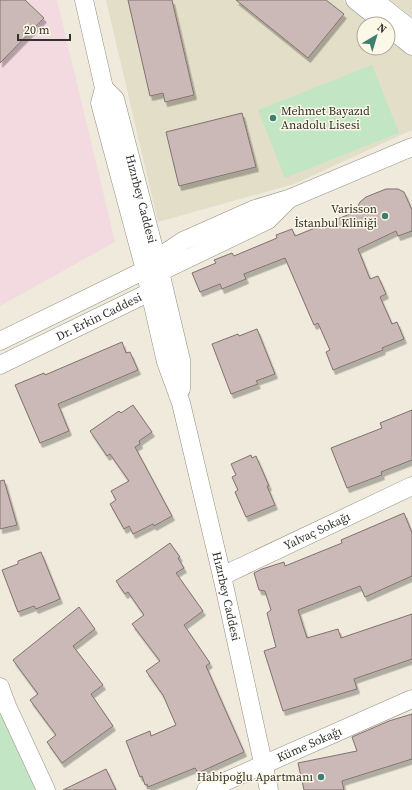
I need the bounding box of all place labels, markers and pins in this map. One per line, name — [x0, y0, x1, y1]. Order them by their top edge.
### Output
place label: Mehmet Bayazıd Anadolu Lisesi — [281, 103, 370, 133]
marker: Mehmet Bayazıd Anadolu Lisesi — [268, 113, 278, 123]
place label: Varisson İstanbul Kliniği — [294, 201, 377, 231]
marker: Varisson İstanbul Kliniği — [380, 211, 390, 221]
place label: Habipoğlu Apartmanı — [197, 769, 313, 785]
marker: Habipoğlu Apartmanı — [316, 772, 326, 782]

